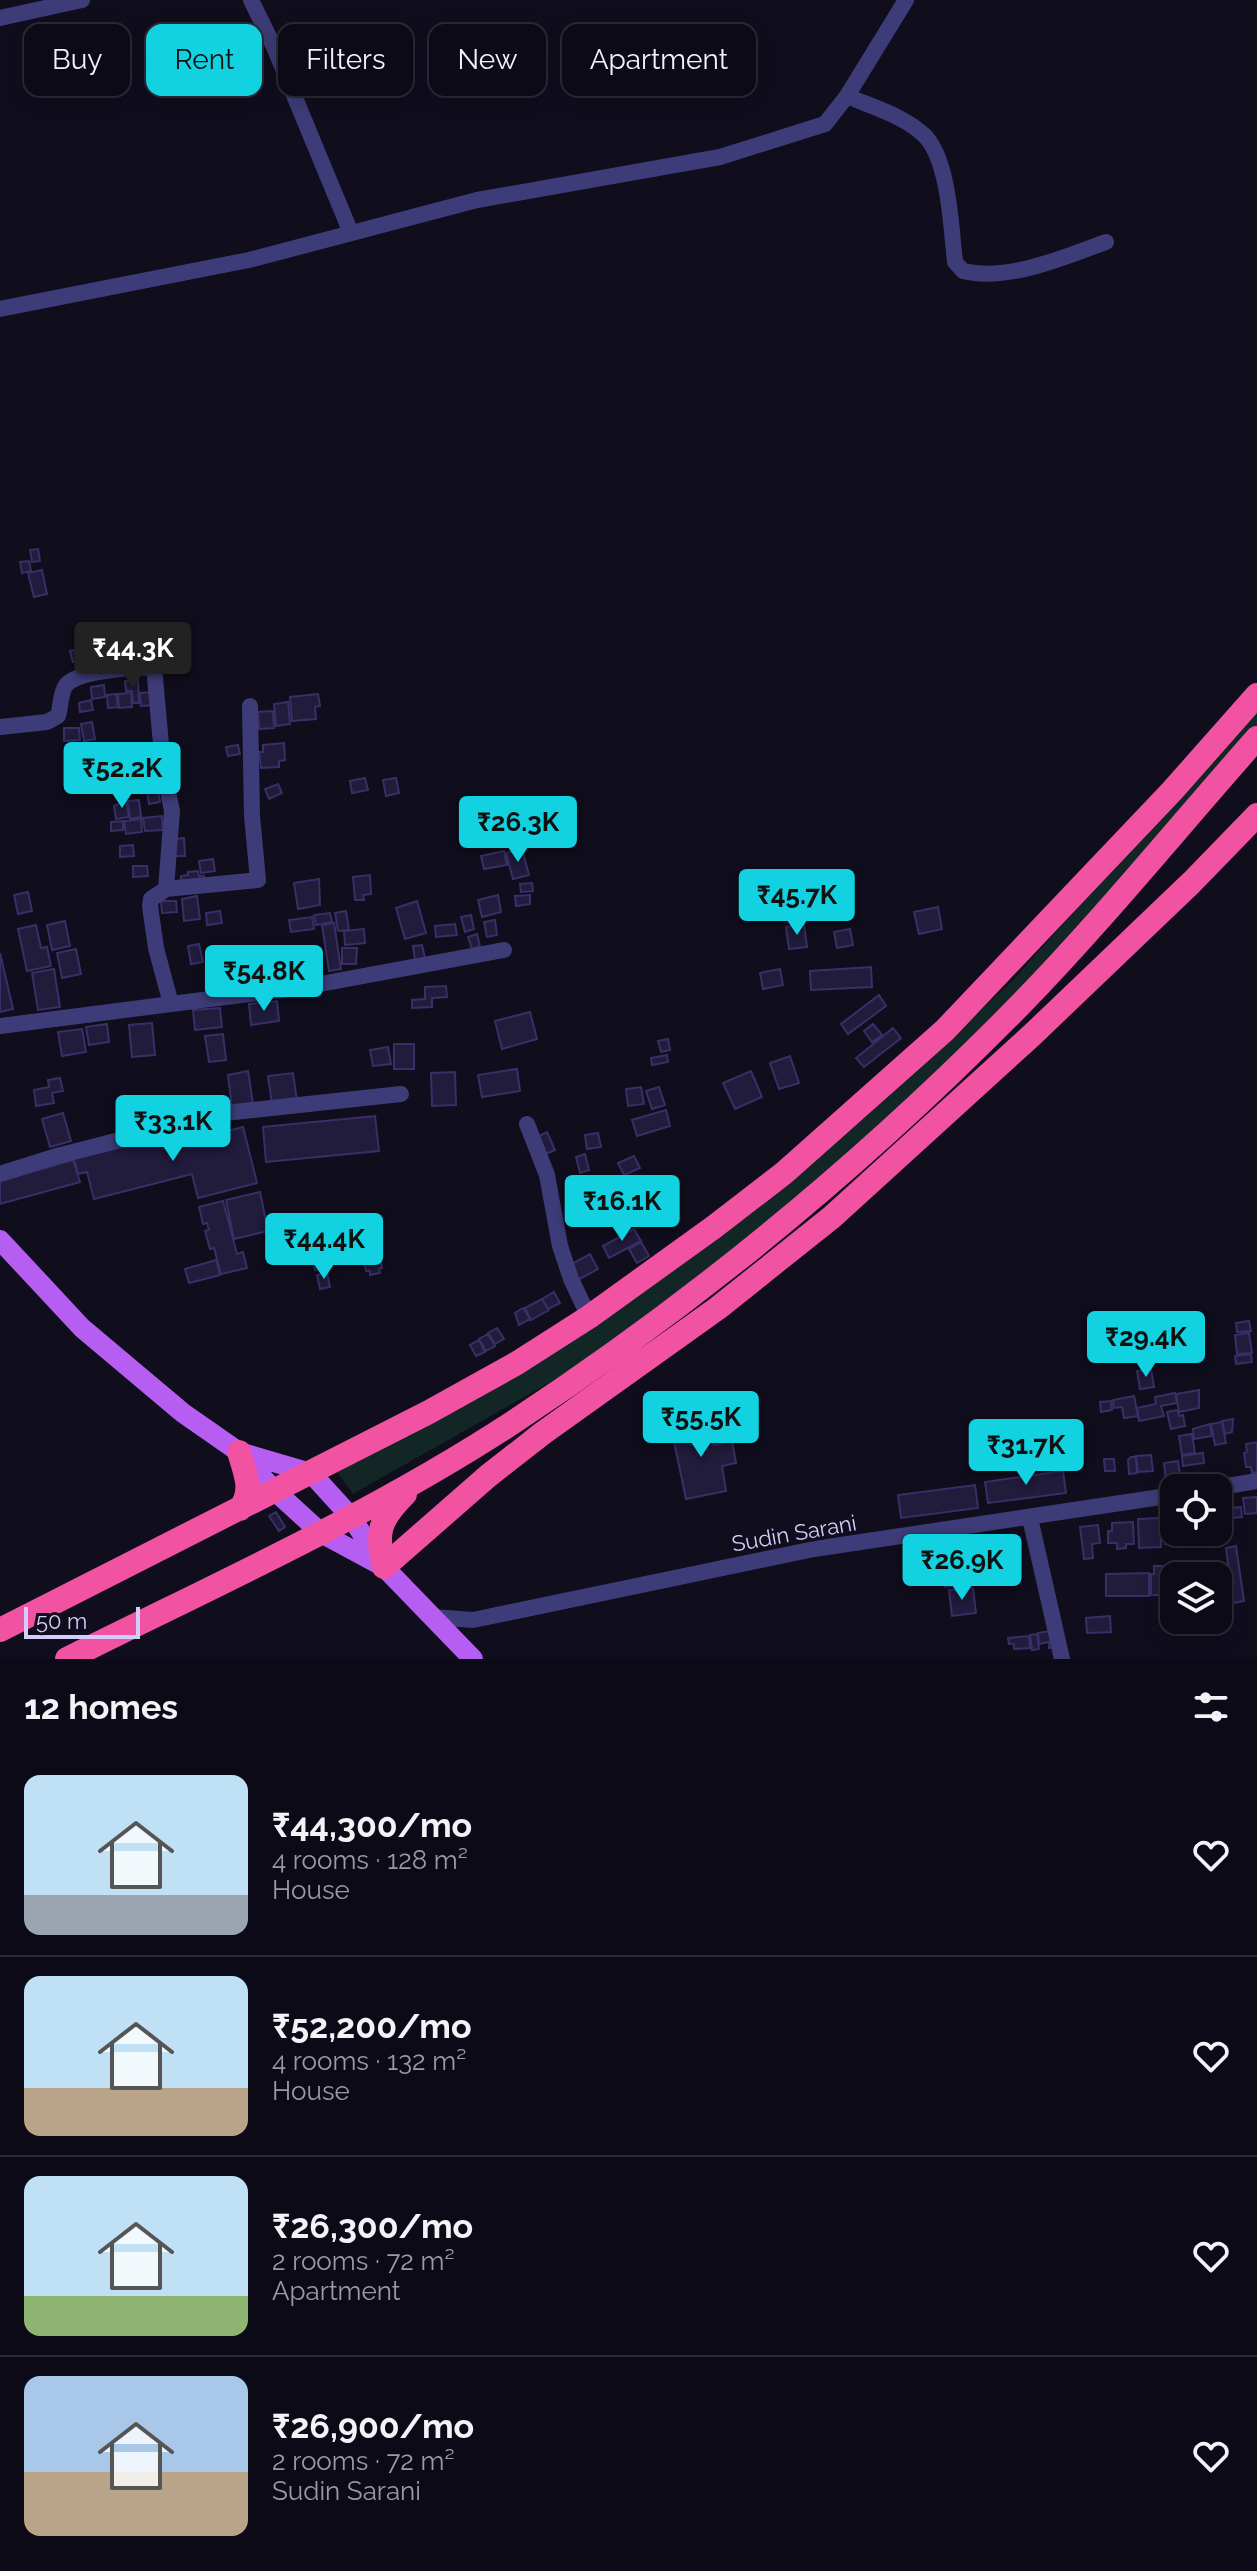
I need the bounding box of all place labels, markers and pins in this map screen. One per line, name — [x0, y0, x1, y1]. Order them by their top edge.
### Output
pin: ₹44.3K — [68, 622, 198, 690]
pin: ₹52.2K — [57, 742, 187, 810]
pin: ₹26.3K — [453, 796, 583, 864]
pin: ₹45.7K — [732, 869, 862, 937]
pin: ₹54.8K — [199, 945, 329, 1013]
pin: ₹33.1K — [108, 1095, 238, 1163]
pin: ₹16.1K — [557, 1175, 687, 1243]
pin: ₹44.4K — [259, 1213, 389, 1281]
pin: ₹29.4K — [1081, 1311, 1211, 1379]
pin: ₹55.5K — [636, 1391, 766, 1459]
pin: ₹31.7K — [961, 1419, 1091, 1487]
pin: ₹26.9K — [897, 1534, 1027, 1602]

